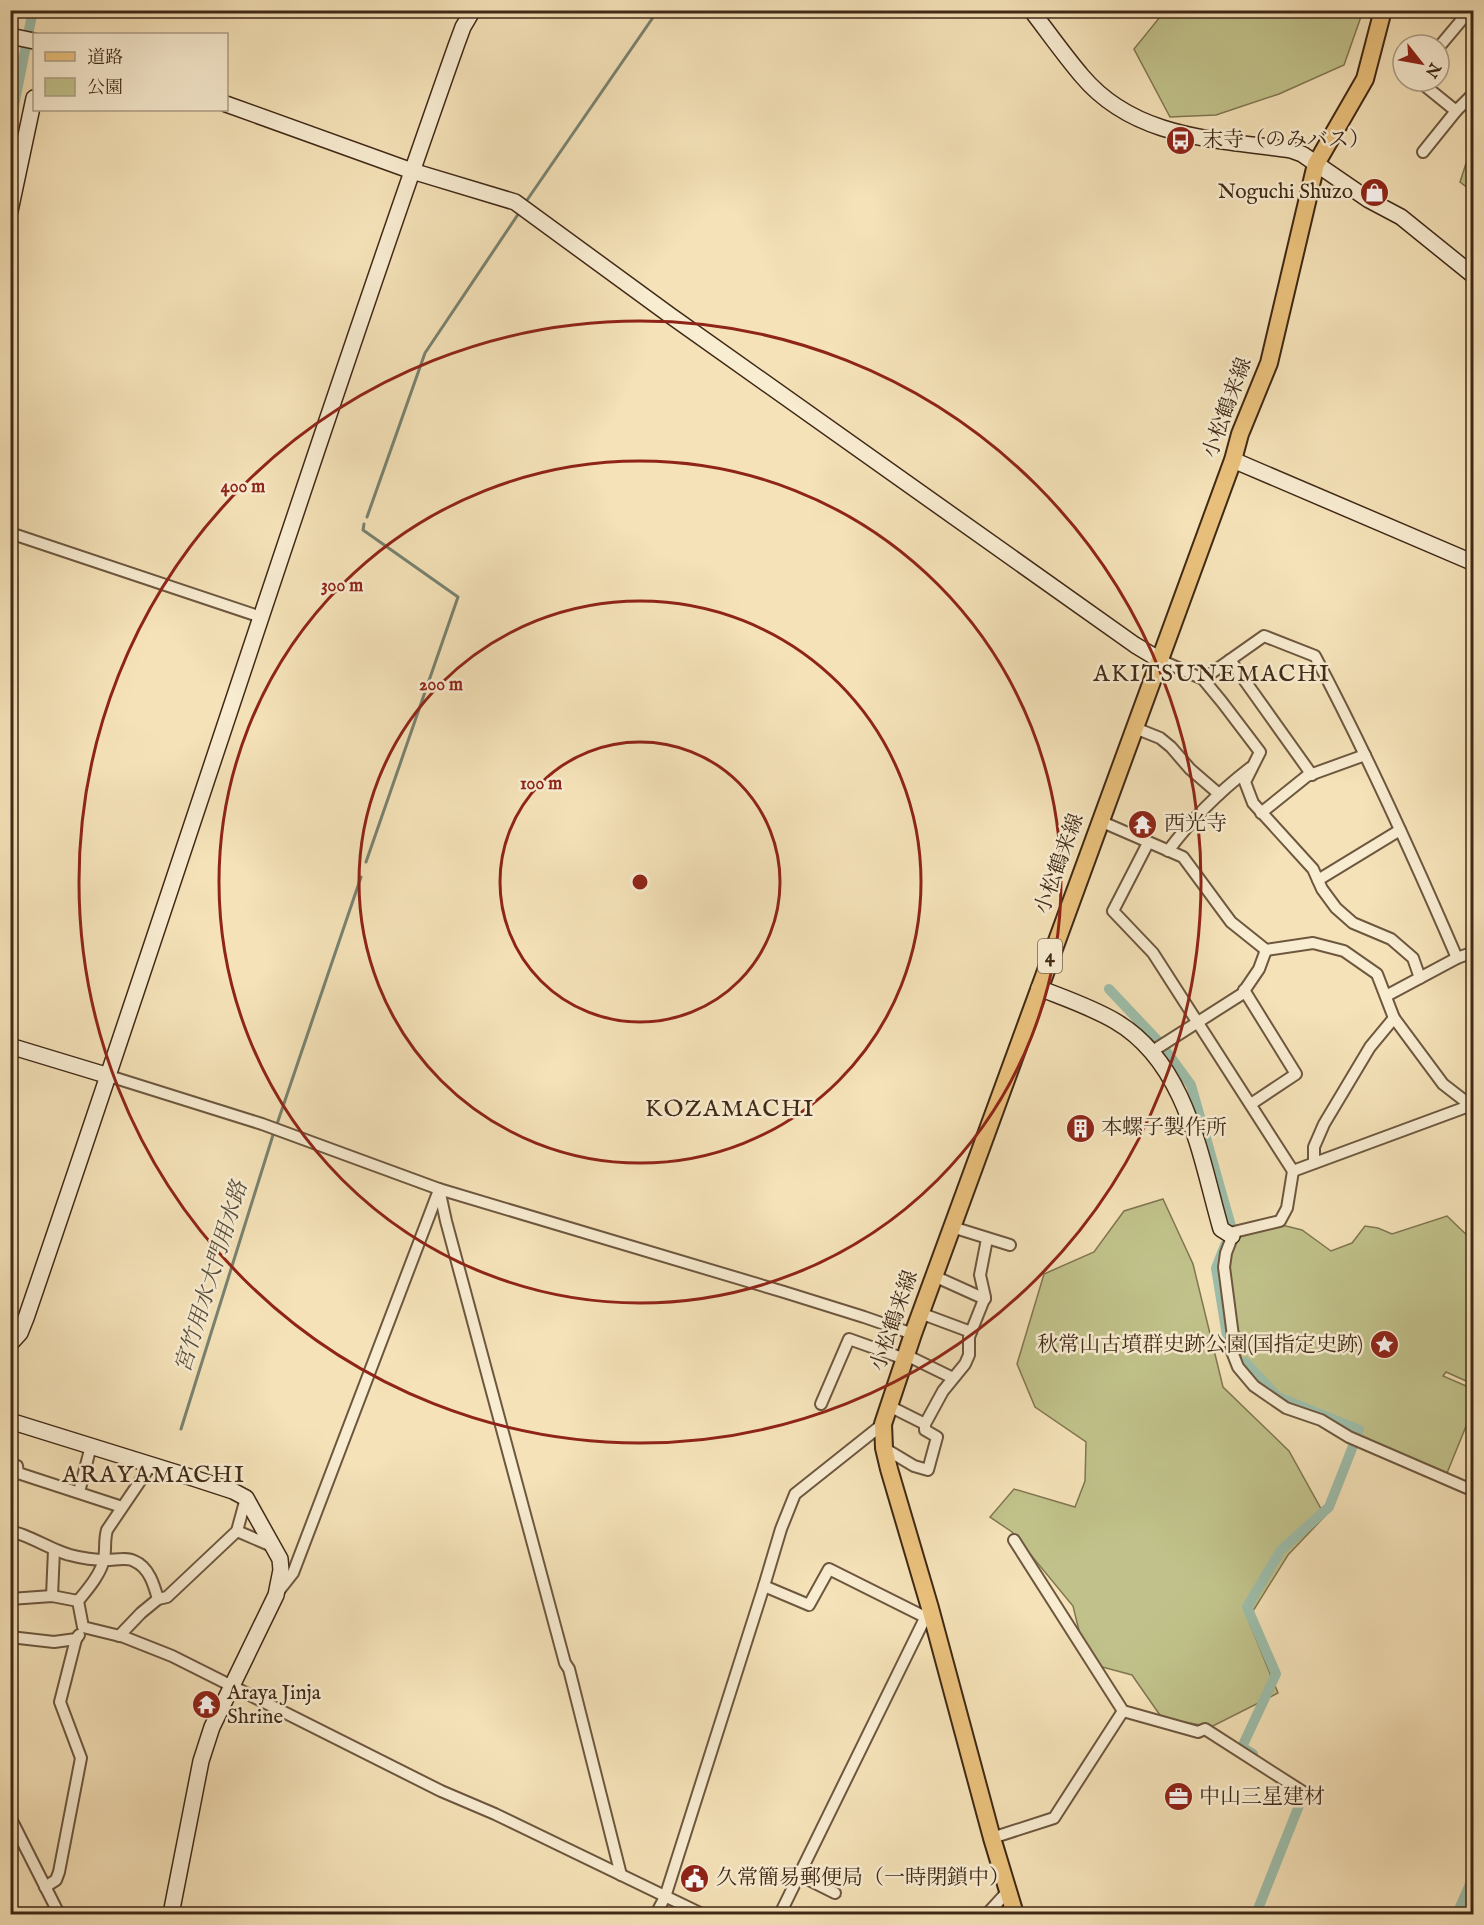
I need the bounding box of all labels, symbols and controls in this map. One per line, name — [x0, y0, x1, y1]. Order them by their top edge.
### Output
legend — [33, 33, 228, 111]
north arrow — [1391, 33, 1451, 93]
text: 道路 — [87, 47, 123, 70]
text: N — [1420, 58, 1445, 81]
text: 公園 — [87, 77, 123, 100]
bus stop icon: 末寺（のみバス） — [1165, 124, 1197, 156]
place label: 末寺（のみバス） — [1202, 127, 1370, 154]
shop icon: Noguchi Shuzo — [1358, 176, 1390, 208]
place label: Noguchi Shuzo — [1218, 179, 1353, 206]
street label: 小松鶴来線 — [1197, 354, 1259, 462]
text: 400 m — [221, 476, 265, 499]
text: 300 m — [321, 575, 363, 598]
district label: AKITSUNEMACHI — [1092, 659, 1331, 690]
text: 200 m — [419, 674, 463, 697]
text: 100 m — [520, 773, 562, 796]
temple icon: 西光寺 — [1127, 808, 1159, 840]
street label: 小松鶴来線 — [1029, 810, 1091, 918]
place label: 西光寺 — [1164, 811, 1227, 838]
centre of rings — [630, 872, 650, 892]
road number: 4 — [1038, 939, 1062, 973]
district label: KOZAMACHI — [645, 1094, 815, 1125]
building icon: 本螺子製作所 — [1064, 1112, 1096, 1144]
place label: 本螺子製作所 — [1101, 1115, 1227, 1142]
water label: 宮竹用水大門用水路 — [170, 1176, 255, 1376]
street label: 小松鶴来線 — [865, 1267, 925, 1375]
place icon: 秋常山古墳群史跡公園(国指定史跡) — [1368, 1329, 1400, 1361]
place label: 秋常山古墳群史跡公園(国指定史跡) — [1037, 1332, 1363, 1359]
district label: ARAYAMACHI — [61, 1460, 246, 1491]
place label: Araya Jinja Shrine — [226, 1680, 322, 1731]
temple icon: Araya Jinja Shrine — [190, 1689, 222, 1721]
office icon: 中山三星建材 — [1162, 1781, 1194, 1813]
place label: 中山三星建材 — [1199, 1784, 1325, 1811]
public building icon: 久常簡易郵便局（一時閉鎖中） — [679, 1862, 711, 1894]
place label: 久常簡易郵便局（一時閉鎖中） — [716, 1865, 1010, 1892]

